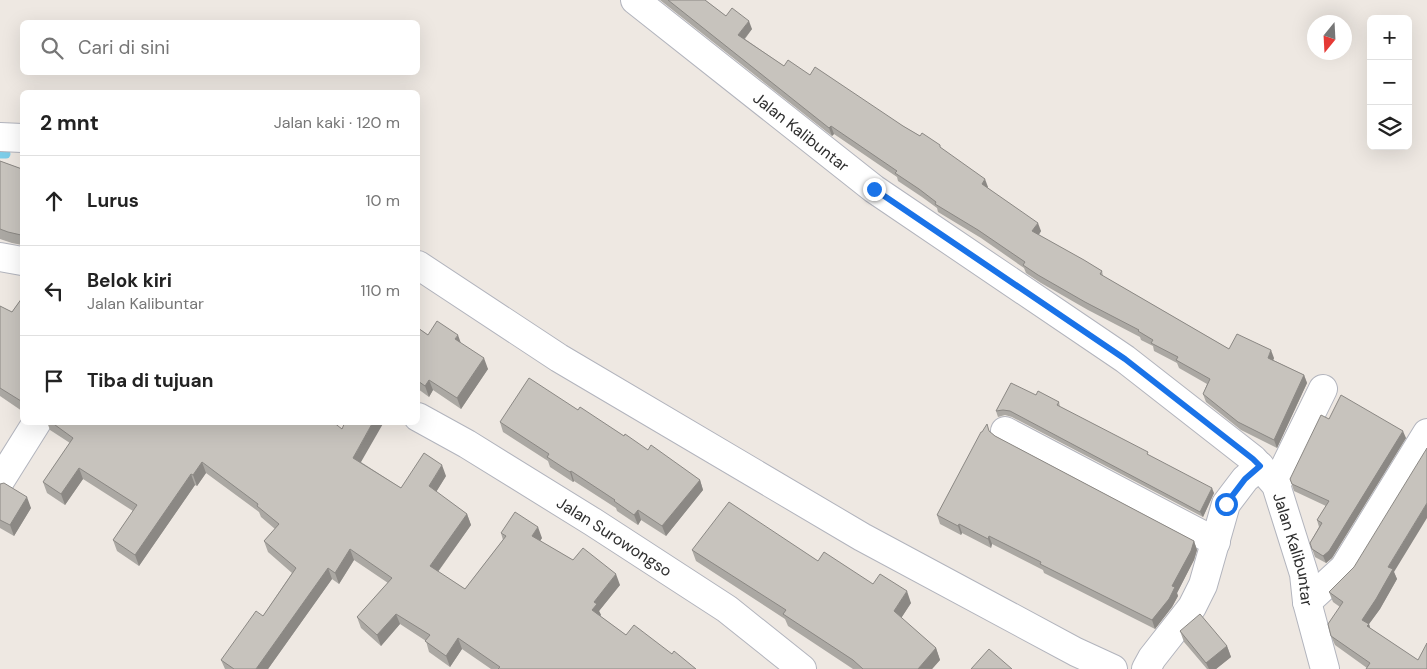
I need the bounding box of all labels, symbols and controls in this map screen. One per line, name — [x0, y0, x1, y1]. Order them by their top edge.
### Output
north arrow — [1307, 15, 1352, 60]
map controls — [1367, 15, 1412, 150]
button: + — [1367, 15, 1412, 60]
search box — [20, 20, 420, 75]
icon: search — [38, 34, 66, 62]
text: Cari di sini — [78, 35, 170, 60]
button: − — [1367, 60, 1412, 105]
street label: Jalan Kalibuntar — [749, 87, 853, 176]
button: layers — [1367, 105, 1412, 150]
text: 2 mnt — [40, 109, 99, 137]
text: Jalan kaki · 120 m — [274, 112, 400, 133]
route end — [863, 178, 886, 201]
icon: ahead — [40, 187, 68, 215]
text: Lurus — [87, 188, 139, 213]
text: 10 m — [366, 190, 400, 211]
text: Belok kiri — [87, 268, 172, 293]
icon: left — [40, 277, 68, 305]
text: 110 m — [361, 280, 400, 301]
text: Jalan Kalibuntar — [87, 293, 204, 314]
icon: arrive — [40, 367, 68, 395]
text: Tiba di tujuan — [87, 368, 213, 393]
street label: Jalan Kalibuntar — [1268, 490, 1318, 609]
street label: Jalan Surowongso — [553, 492, 676, 581]
route start — [1215, 493, 1238, 516]

